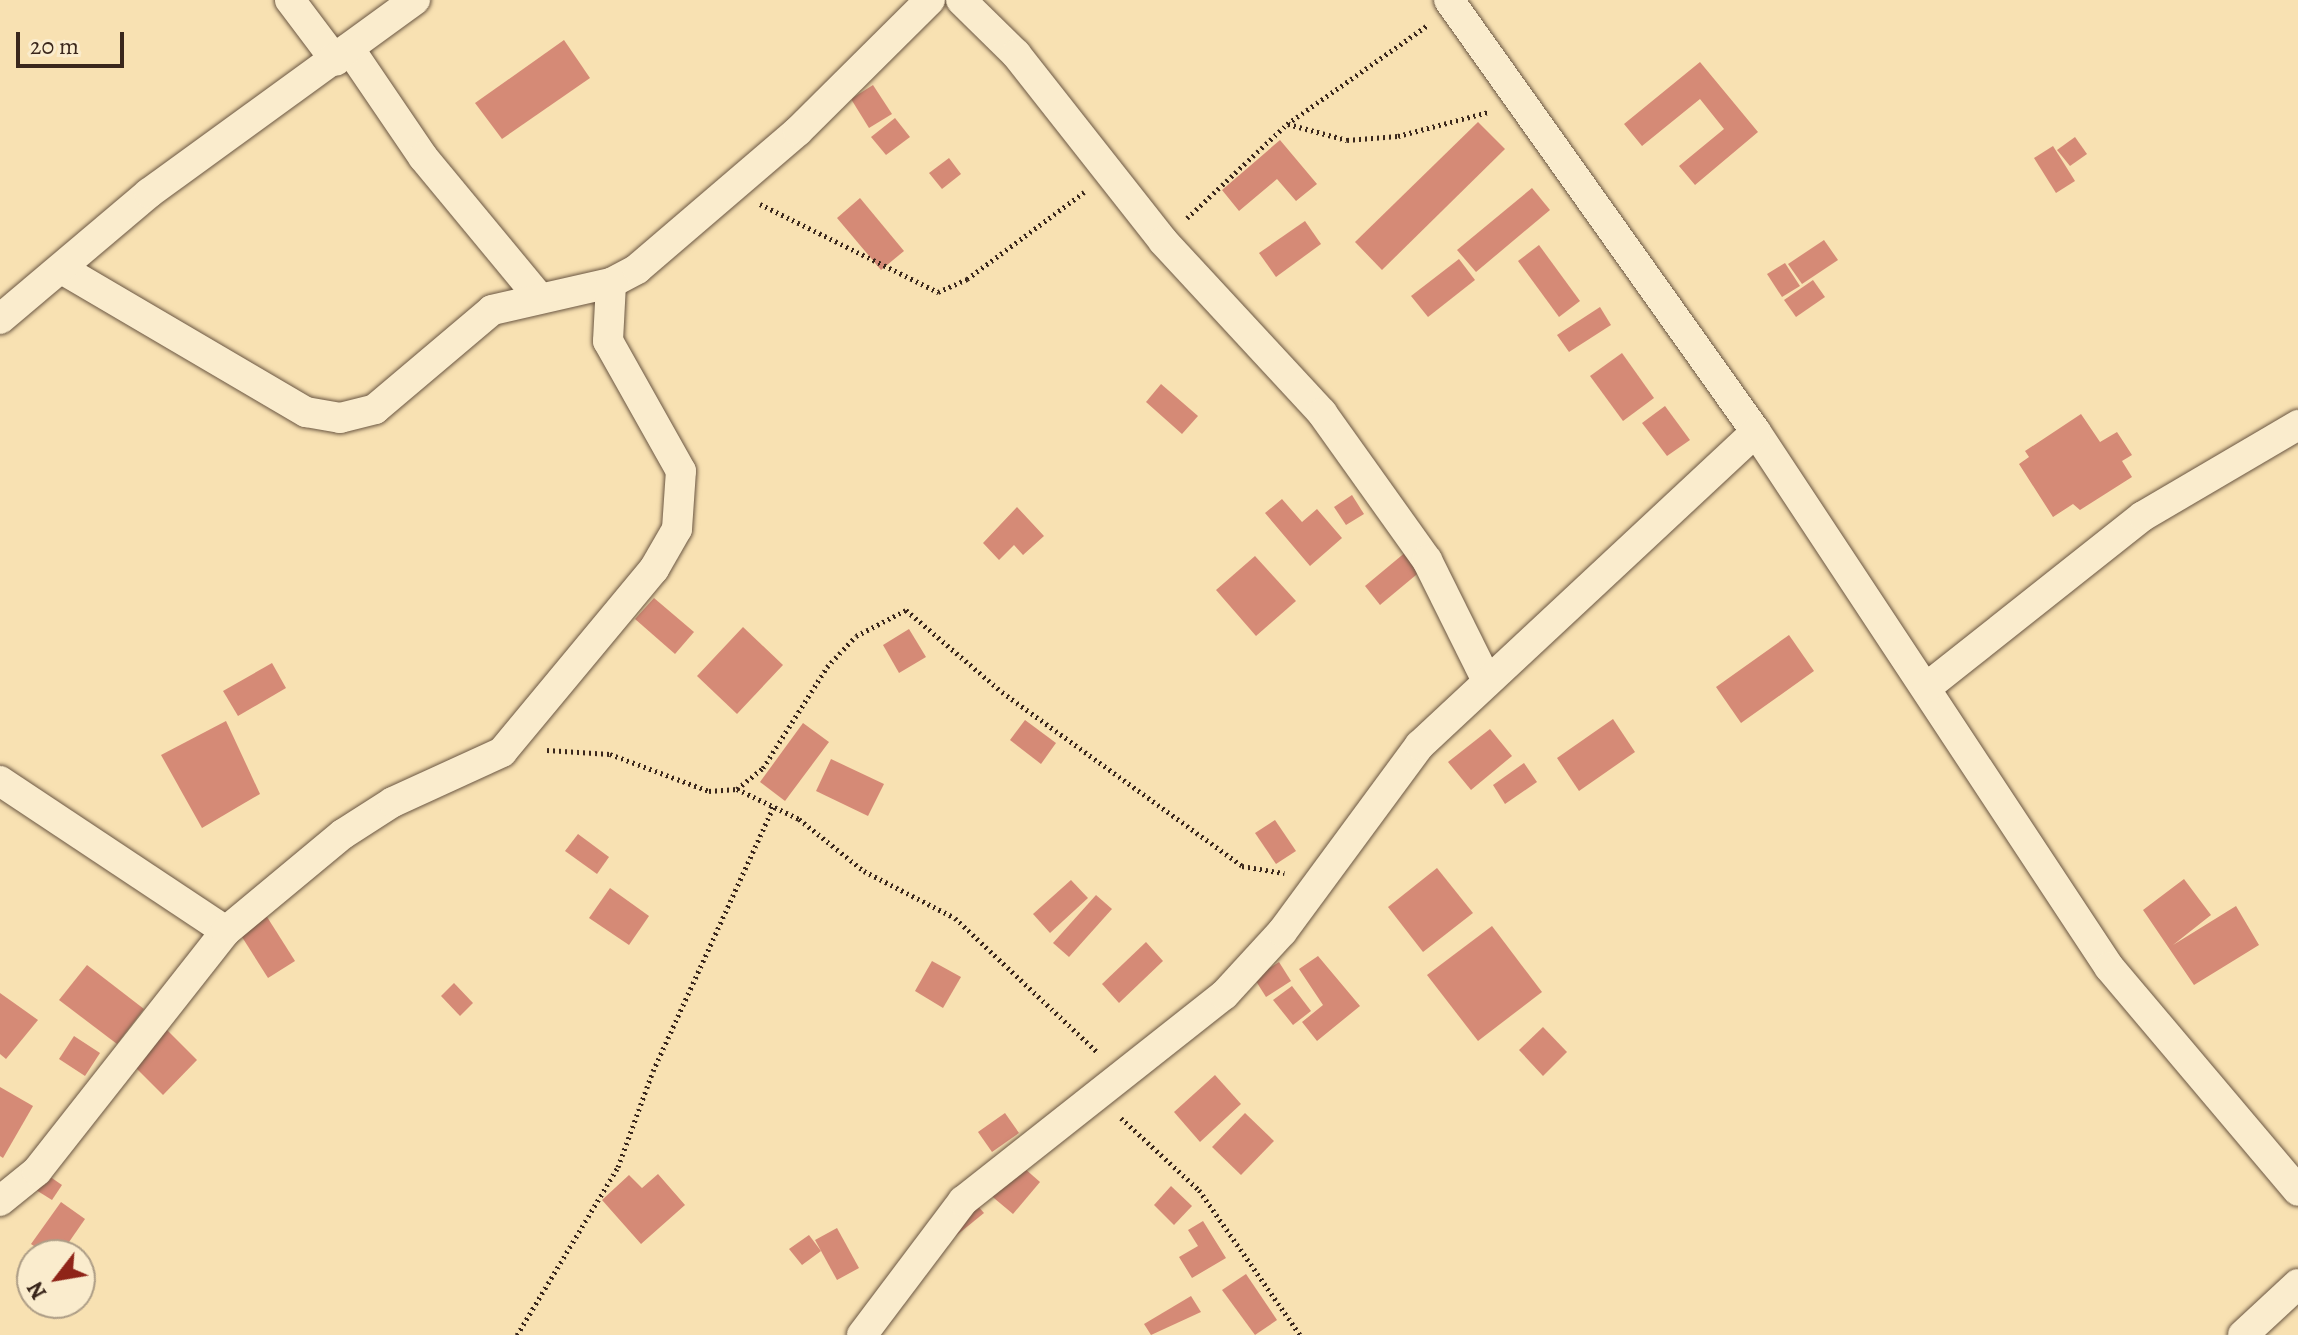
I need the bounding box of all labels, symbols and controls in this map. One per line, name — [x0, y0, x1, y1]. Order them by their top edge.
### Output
scale bar — [20, 16, 128, 66]
text: 20 m — [30, 30, 79, 62]
north arrow — [16, 1239, 96, 1319]
text: N — [20, 1276, 54, 1305]

